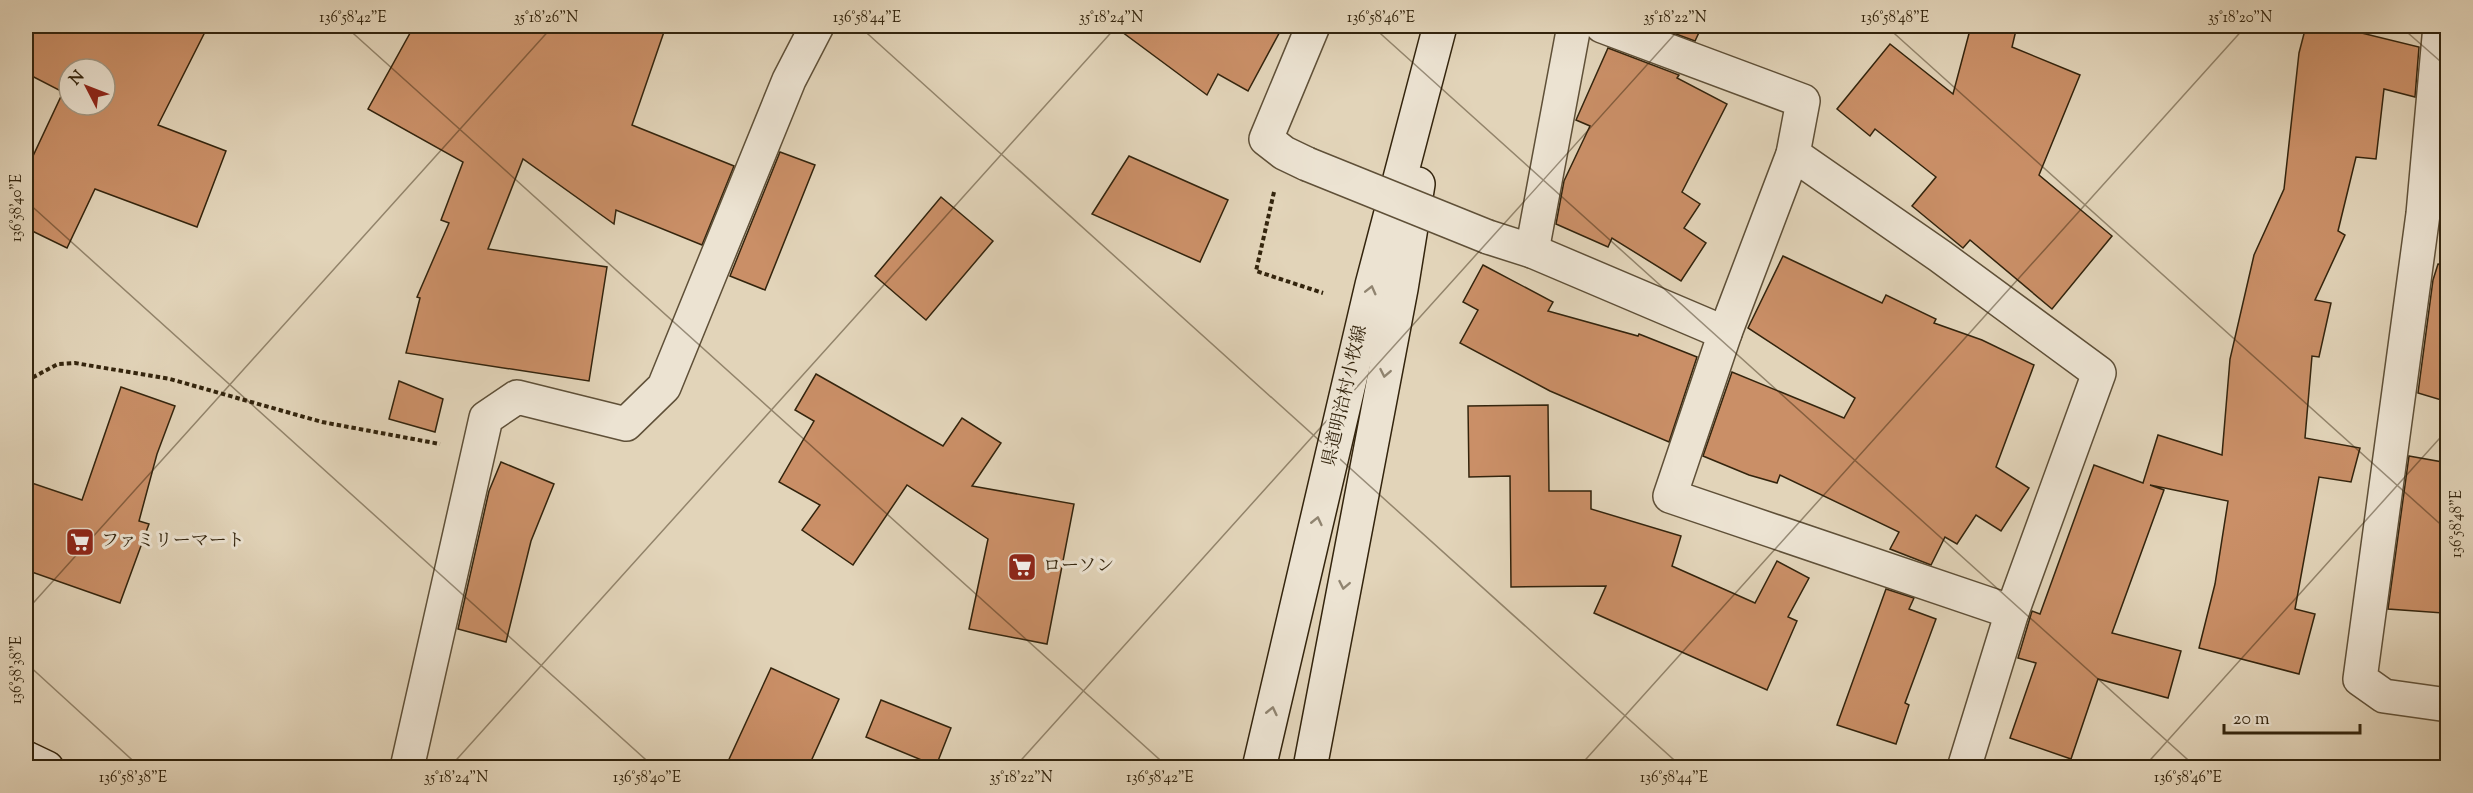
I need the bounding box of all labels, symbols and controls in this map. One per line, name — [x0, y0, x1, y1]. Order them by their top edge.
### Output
text: 136°58'42"E — [319, 8, 387, 29]
text: 35°18'26"N — [514, 8, 578, 29]
text: 136°58'44"E — [833, 8, 901, 29]
text: 35°18'24"N — [1079, 8, 1143, 29]
text: 136°58'46"E — [1347, 8, 1415, 29]
text: 35°18'22"N — [1643, 8, 1707, 29]
text: 136°58'48"E — [1861, 8, 1929, 29]
text: 35°18'20"N — [2208, 8, 2272, 29]
north arrow — [57, 57, 117, 117]
text: N — [65, 66, 91, 91]
text: 136°58'40"E — [7, 174, 28, 242]
one-way arrow — [1363, 285, 1376, 295]
street label: 県道明治村小牧線 — [1317, 323, 1375, 469]
one-way arrow — [1379, 368, 1392, 378]
text: 136°58'48"E — [2447, 490, 2468, 558]
one-way arrow — [1309, 516, 1322, 526]
supermarket icon: ファミリーマート — [64, 526, 96, 558]
place label: ファミリーマート — [101, 529, 245, 555]
supermarket icon: ローソン — [1006, 551, 1038, 583]
place label: ローソン — [1043, 554, 1114, 580]
one-way arrow — [1339, 581, 1351, 590]
text: 136°58'38"E — [7, 636, 28, 704]
scale bar — [2224, 697, 2360, 735]
one-way arrow — [1265, 706, 1278, 716]
text: 20 m — [2233, 707, 2270, 733]
text: 136°58'38"E — [99, 768, 167, 789]
text: 35°18'24"N — [424, 768, 488, 789]
text: 136°58'40"E — [613, 768, 681, 789]
text: 35°18'22"N — [989, 768, 1053, 789]
text: 136°58'42"E — [1126, 768, 1194, 789]
text: 136°58'44"E — [1640, 768, 1708, 789]
text: 136°58'46"E — [2154, 768, 2222, 789]

